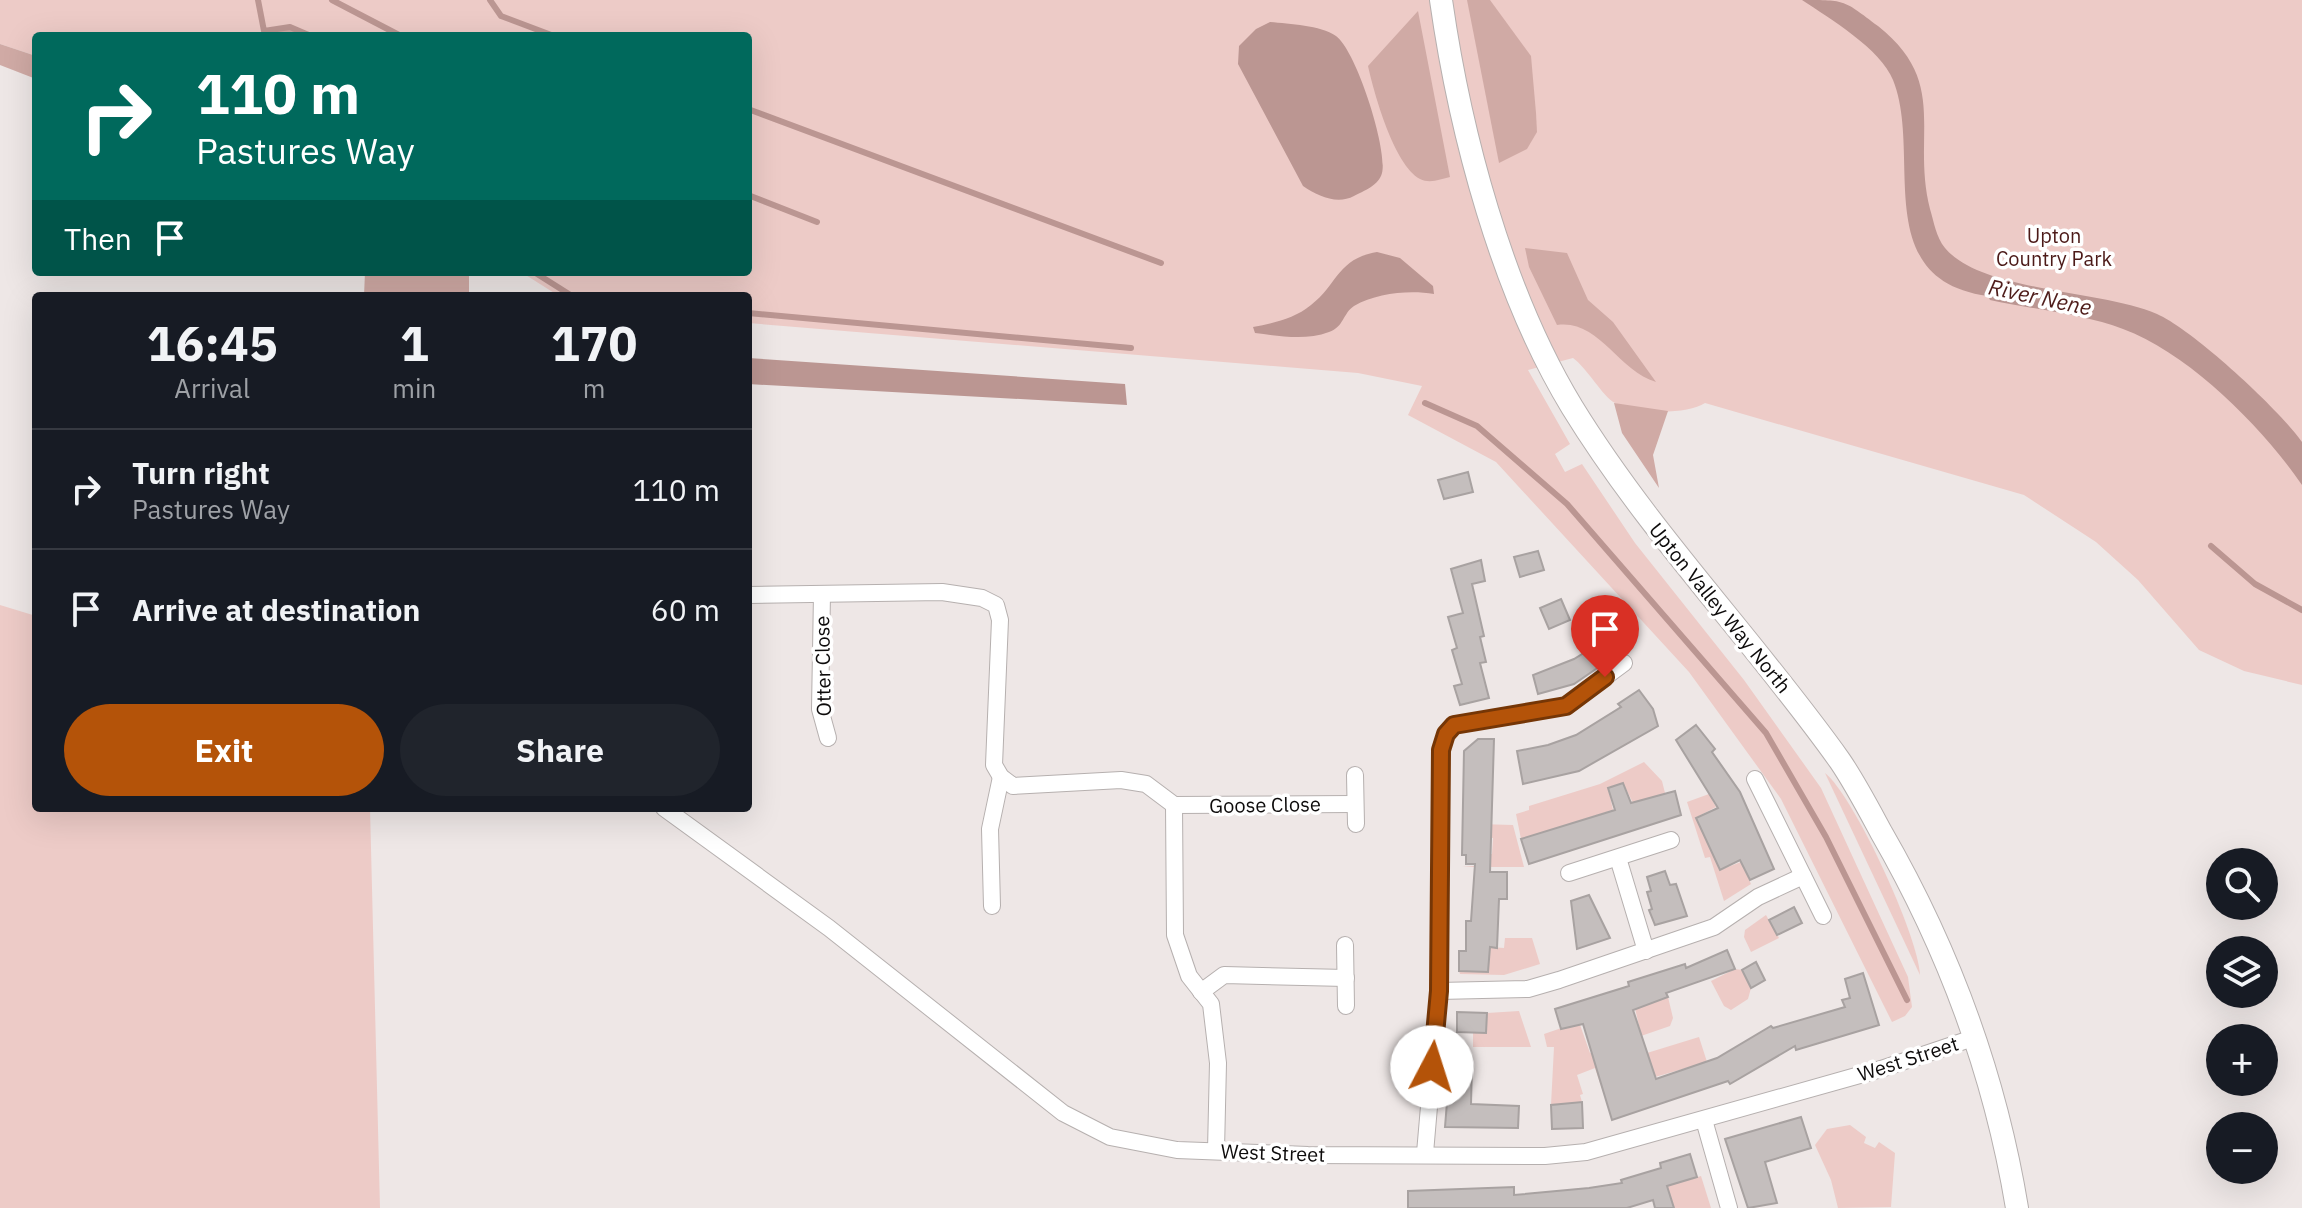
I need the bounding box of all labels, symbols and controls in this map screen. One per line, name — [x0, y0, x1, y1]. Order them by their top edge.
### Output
text: 110 m — [196, 57, 360, 129]
icon: right — [64, 64, 168, 168]
text: Pastures Way — [196, 127, 415, 174]
icon: arrive — [148, 216, 192, 260]
text: Then — [64, 219, 132, 258]
park label: Upton Country Park — [1996, 222, 2112, 272]
water label: River Nene — [1986, 271, 2094, 322]
text: 16:45 — [147, 312, 278, 374]
text: 1 — [400, 312, 429, 374]
text: 170 — [551, 312, 637, 374]
text: Arrival — [174, 371, 250, 405]
text: min — [392, 371, 436, 405]
text: m — [583, 371, 605, 405]
text: Turn right — [132, 453, 270, 492]
icon: right — [64, 467, 108, 511]
text: 110 m — [633, 470, 720, 509]
text: Pastures Way — [132, 492, 290, 526]
street label: Upton Valley Way North — [1643, 517, 1798, 699]
icon: arrive — [64, 587, 108, 631]
text: Arrive at destination — [132, 590, 420, 629]
text: 60 m — [651, 590, 720, 629]
pin — [1571, 595, 1639, 677]
icon: arrive — [1583, 607, 1627, 651]
street label: Otter Close — [808, 615, 837, 717]
button: Exit — [64, 704, 384, 796]
button: Share — [400, 704, 720, 796]
street label: Goose Close — [1209, 790, 1321, 819]
map controls — [2206, 848, 2278, 1184]
button: search — [2206, 848, 2278, 920]
button: layers — [2206, 936, 2278, 1008]
button: + — [2206, 1024, 2278, 1096]
position arrow — [1390, 1025, 1474, 1109]
street label: West Street — [1854, 1030, 1962, 1088]
button: − — [2206, 1112, 2278, 1184]
street label: West Street — [1220, 1137, 1326, 1168]

